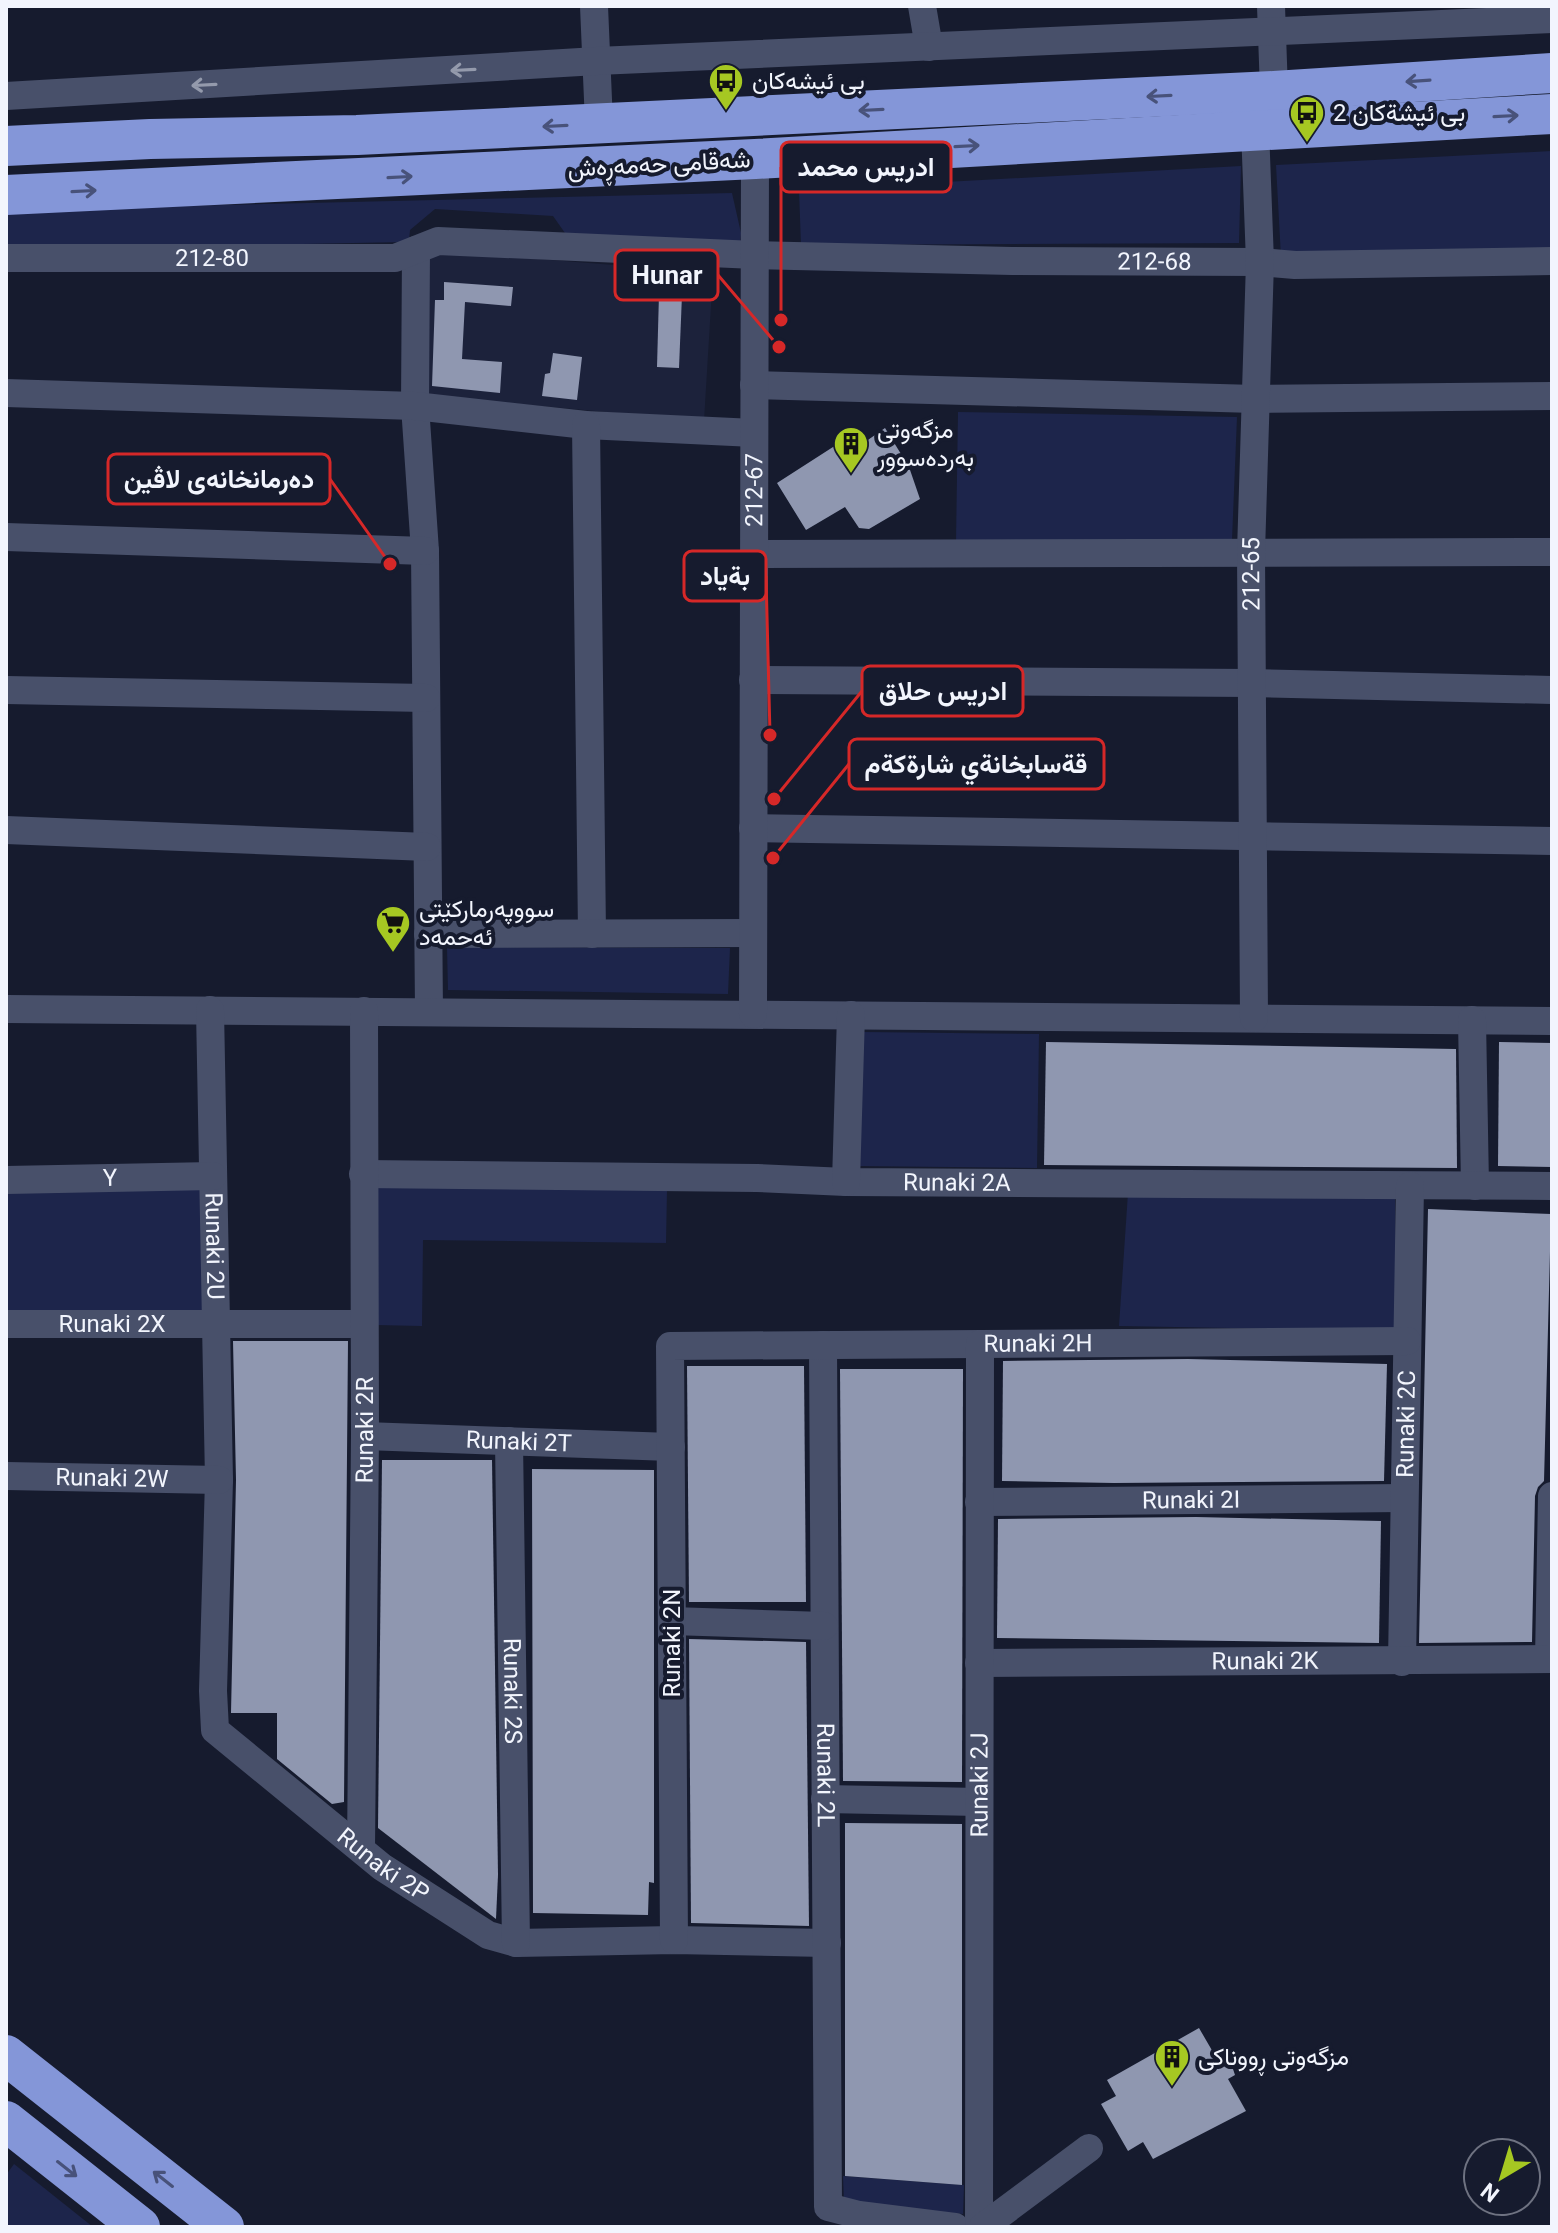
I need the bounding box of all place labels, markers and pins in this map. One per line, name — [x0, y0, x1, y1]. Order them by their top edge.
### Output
bus stop icon: بی ئیشەکان — [707, 62, 745, 112]
place label: بی ئیشەکان — [752, 67, 865, 95]
bus stop icon: بی ئيشةكان 2 — [1288, 94, 1326, 144]
place label: بی ئيشةكان 2 — [1333, 99, 1465, 127]
callout: ادريس محمد — [781, 142, 951, 192]
callout: Hunar — [615, 250, 718, 300]
place label: مزگەوتی بەردەسوور — [876, 416, 974, 473]
building icon: مزگەوتی بەردەسوور — [832, 425, 870, 475]
callout: دەرمانخانەی لاڤین — [108, 454, 330, 504]
callout: بةیاد — [684, 551, 766, 601]
callout: ادريس حلاق — [862, 666, 1023, 716]
callout: قةسابخانةي شارةكةم — [849, 739, 1104, 789]
place label: سووپەرمارکێتی ئەحمەد — [419, 895, 554, 951]
supermarket icon: سووپەرمارکێتی ئەحمەد — [374, 904, 412, 954]
building icon: مزگەوتی ڕووناکی — [1153, 2038, 1191, 2088]
place label: مزگەوتی ڕووناکی — [1198, 2043, 1349, 2076]

